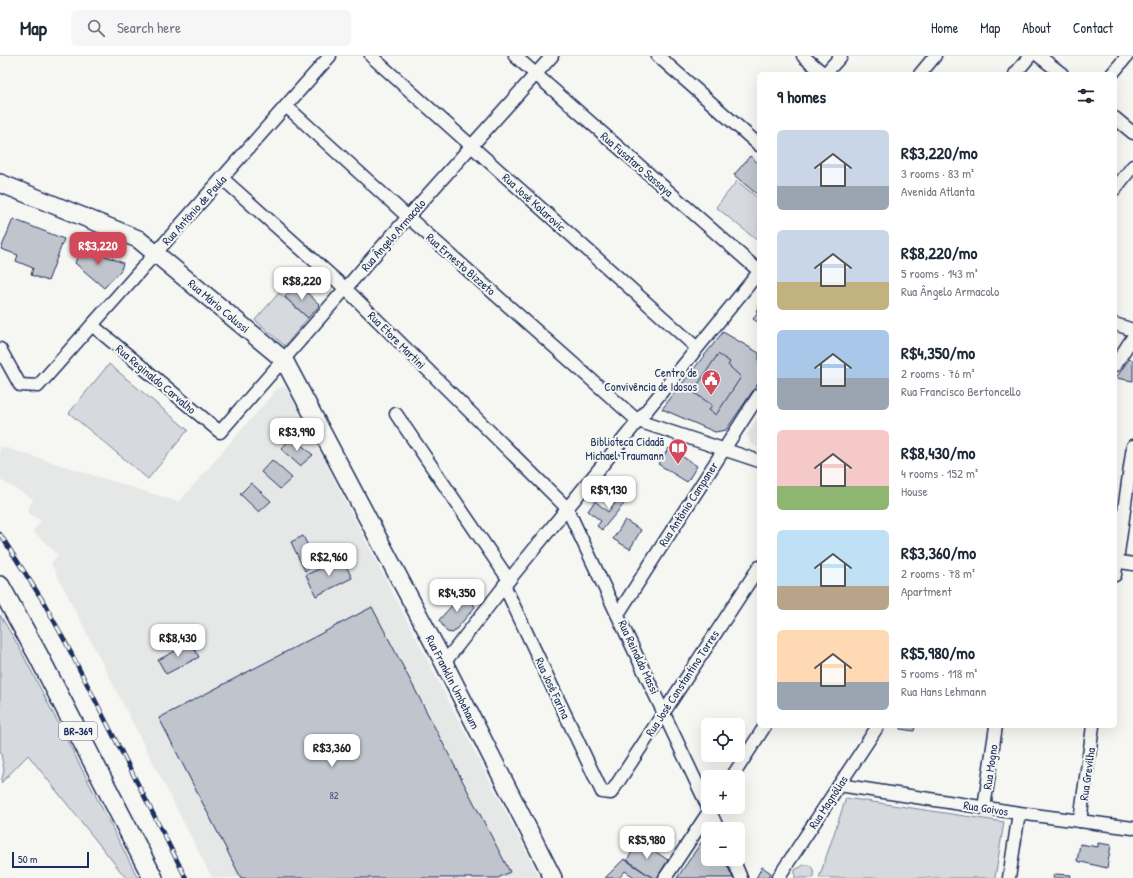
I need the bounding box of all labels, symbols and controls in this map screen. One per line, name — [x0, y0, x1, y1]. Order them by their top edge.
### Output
search box — [71, 10, 351, 46]
text: Map — [20, 15, 47, 41]
icon: search — [85, 17, 107, 39]
text: Search here — [117, 17, 181, 38]
text: Home — [931, 18, 958, 37]
text: Map — [980, 18, 1000, 37]
text: About — [1022, 18, 1051, 37]
text: Contact — [1073, 18, 1113, 37]
text: 9 homes — [777, 85, 826, 108]
icon: filters — [1075, 85, 1097, 107]
street label: Rua Fusataro Sassaya — [597, 128, 677, 201]
text: R$3,220/mo — [901, 141, 978, 164]
icon: home — [809, 146, 857, 194]
text: 3 rooms · 83 m² — [901, 164, 974, 182]
street label: Rua José Kolarovic — [499, 169, 570, 235]
street label: Rua Antônio de Paula — [158, 171, 230, 249]
text: Avenida Atlanta — [901, 182, 974, 200]
street label: Rua Ângelo Armacolo — [357, 195, 429, 275]
street label: Rua Ernesto Bizzeto — [423, 229, 500, 299]
pin: R$3,220 — [61, 232, 135, 266]
text: R$3,220 — [79, 236, 117, 254]
text: R$8,220/mo — [901, 241, 977, 264]
icon: home — [809, 246, 857, 294]
text: 5 rooms · 143 m² — [901, 264, 978, 282]
pin: R$8,220 — [265, 267, 339, 301]
text: R$8,220 — [283, 271, 321, 289]
street label: Rua Mário Colussi — [185, 275, 253, 337]
text: Rua Ângelo Armacolo — [901, 282, 999, 300]
street label: Rua Etore Martini — [364, 307, 430, 373]
street label: Rua Reginaldo Carvalho — [112, 340, 200, 418]
text: R$4,350/mo — [901, 341, 975, 364]
icon: home — [809, 346, 857, 394]
place label: Centro de Convivência de Idosos — [604, 364, 697, 395]
text: 2 rooms · 76 m² — [901, 364, 974, 382]
public building icon: Centro de Convivência de Idosos — [700, 368, 722, 396]
text: Rua Francisco Bertoncello — [901, 382, 1021, 400]
pin: R$3,990 — [260, 418, 334, 452]
text: R$3,990 — [279, 422, 315, 440]
place label: Biblioteca Cidadã Michael Traumann — [586, 433, 664, 464]
library icon: Biblioteca Cidadã Michael Traumann — [667, 437, 689, 465]
text: R$8,430/mo — [901, 441, 975, 464]
icon: home — [809, 446, 857, 494]
street label: Rua Antônio Campaner — [654, 458, 722, 550]
text: 4 rooms · 152 m² — [901, 464, 978, 482]
pin: R$9,130 — [572, 476, 646, 510]
text: R$9,130 — [591, 480, 627, 498]
text: House — [901, 482, 928, 500]
text: R$3,360/mo — [901, 541, 976, 564]
pin: R$2,960 — [292, 543, 366, 577]
icon: home — [809, 546, 857, 594]
text: R$2,960 — [311, 547, 348, 565]
text: 2 rooms · 78 m² — [901, 564, 975, 582]
pin: R$4,350 — [420, 579, 494, 613]
text: Apartment — [901, 582, 952, 600]
text: R$4,350 — [438, 583, 476, 601]
street label: Rua Reinaldo Massi — [614, 617, 664, 697]
pin: R$8,430 — [141, 624, 215, 658]
street label: Rua José Constantino Torres — [641, 626, 723, 740]
text: R$8,430 — [159, 628, 197, 646]
street label: Rua Franklin Umbehaum — [422, 632, 484, 732]
text: R$5,980/mo — [901, 641, 975, 664]
icon: home — [809, 646, 857, 694]
street label: Rua José Farina — [531, 655, 575, 722]
text: 5 rooms · 118 m² — [901, 664, 977, 682]
text: Rua Hans Lehmann — [901, 682, 986, 700]
map controls — [701, 718, 745, 866]
button: locate — [701, 718, 745, 762]
road number: BR-369 — [59, 722, 97, 740]
pin: R$3,360 — [295, 734, 369, 768]
text: R$3,360 — [313, 738, 351, 756]
street label: Rua Mogno — [978, 743, 1002, 791]
street label: Rua Grevilha — [1075, 746, 1099, 802]
button: + — [701, 770, 745, 814]
street label: Rua Magnólias — [804, 772, 852, 832]
house number: 82 — [329, 789, 339, 802]
street label: Rua Goivos — [962, 796, 1010, 820]
button: − — [701, 822, 745, 866]
pin: R$5,980 — [610, 826, 684, 860]
text: R$5,980 — [629, 830, 665, 848]
scale bar — [12, 850, 89, 869]
text: 50 m — [18, 852, 38, 866]

